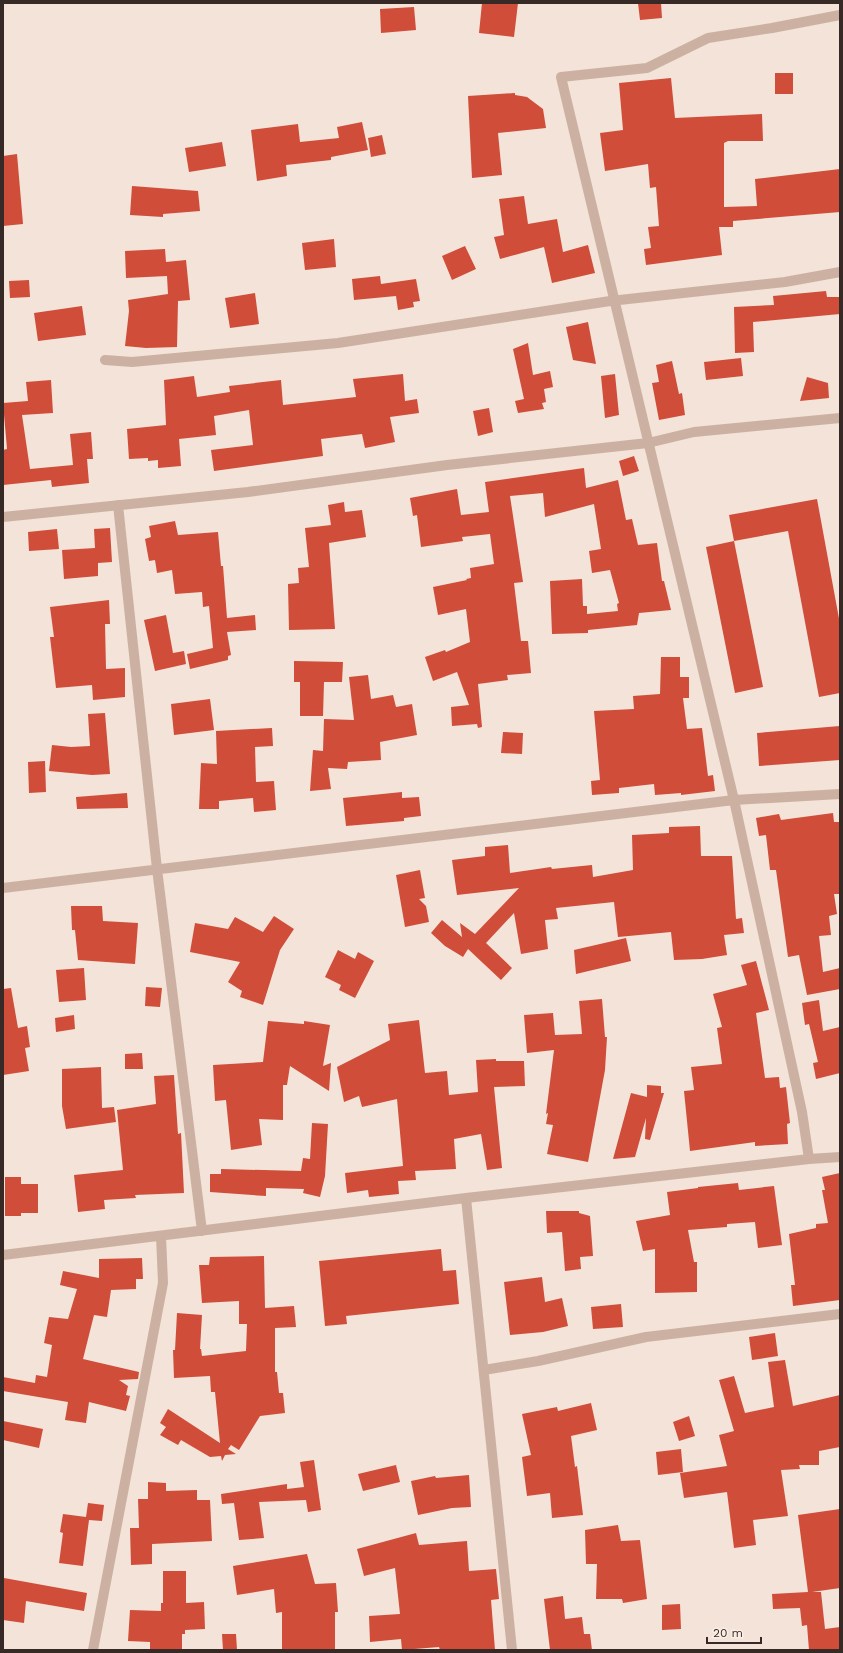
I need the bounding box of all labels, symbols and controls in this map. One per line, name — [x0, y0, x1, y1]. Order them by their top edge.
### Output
scale bar — [707, 1619, 761, 1645]
text: 20 m — [713, 1626, 743, 1640]

